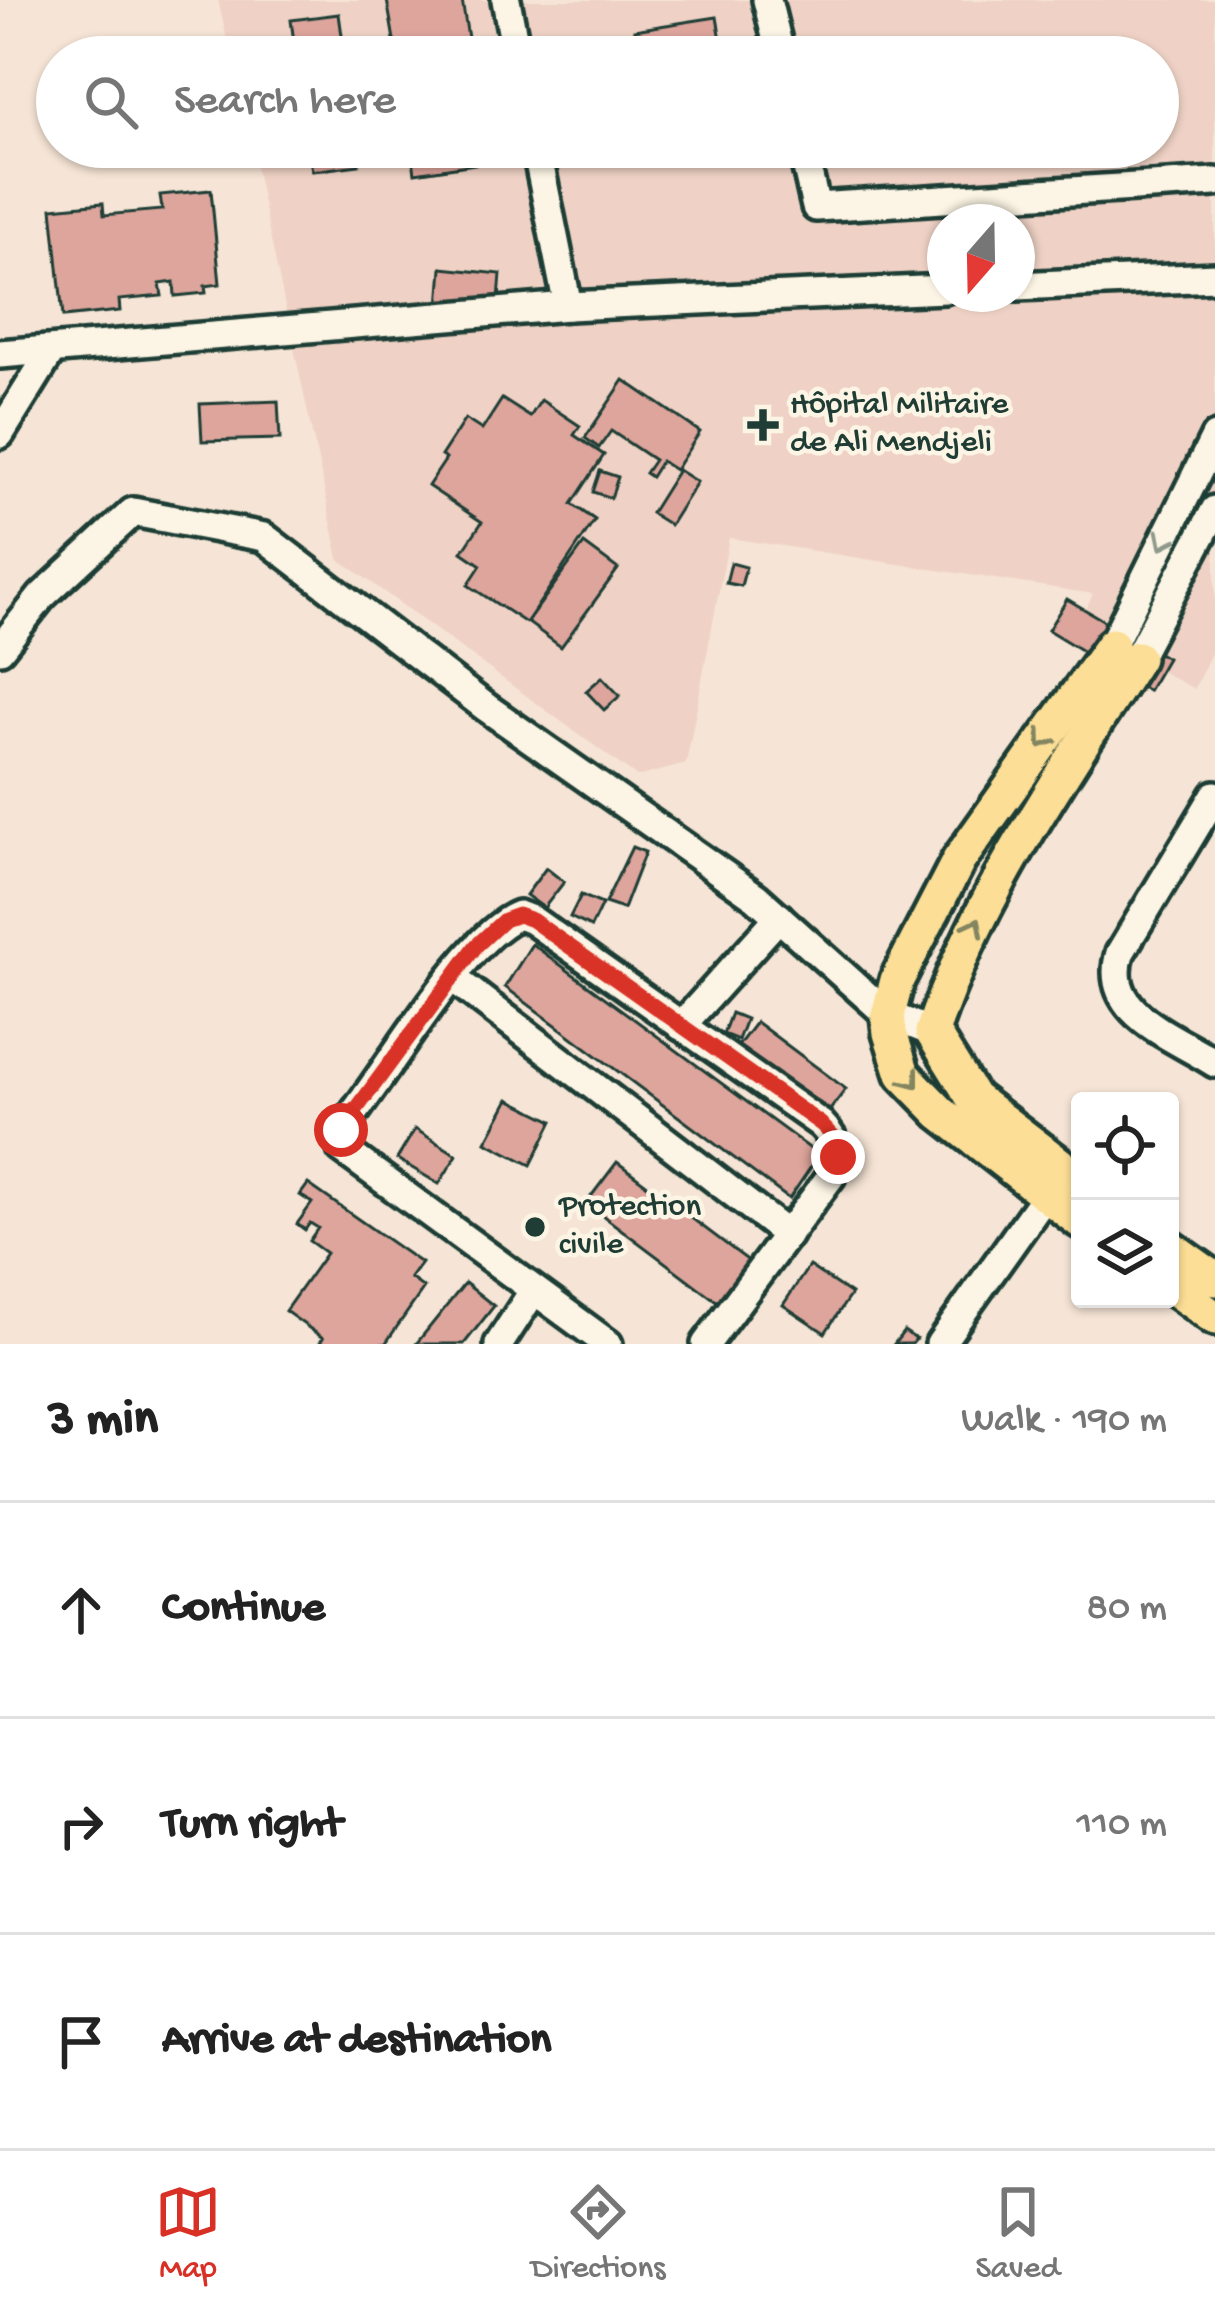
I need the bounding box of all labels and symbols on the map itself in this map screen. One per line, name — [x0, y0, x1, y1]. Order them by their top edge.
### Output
north arrow — [927, 204, 1035, 312]
place label: Hôpital Militaire de Ali Mendjeli — [790, 387, 1009, 463]
marker: Hôpital Militaire de Ali Mendjeli — [747, 409, 779, 441]
one-way arrow — [1154, 529, 1178, 550]
one-way arrow — [1036, 727, 1058, 749]
one-way arrow — [960, 917, 983, 939]
one-way arrow — [898, 1067, 920, 1089]
route start — [314, 1103, 368, 1157]
route end — [811, 1130, 865, 1184]
place label: Protection civile — [558, 1189, 701, 1265]
marker: Protection civile — [522, 1214, 548, 1240]

